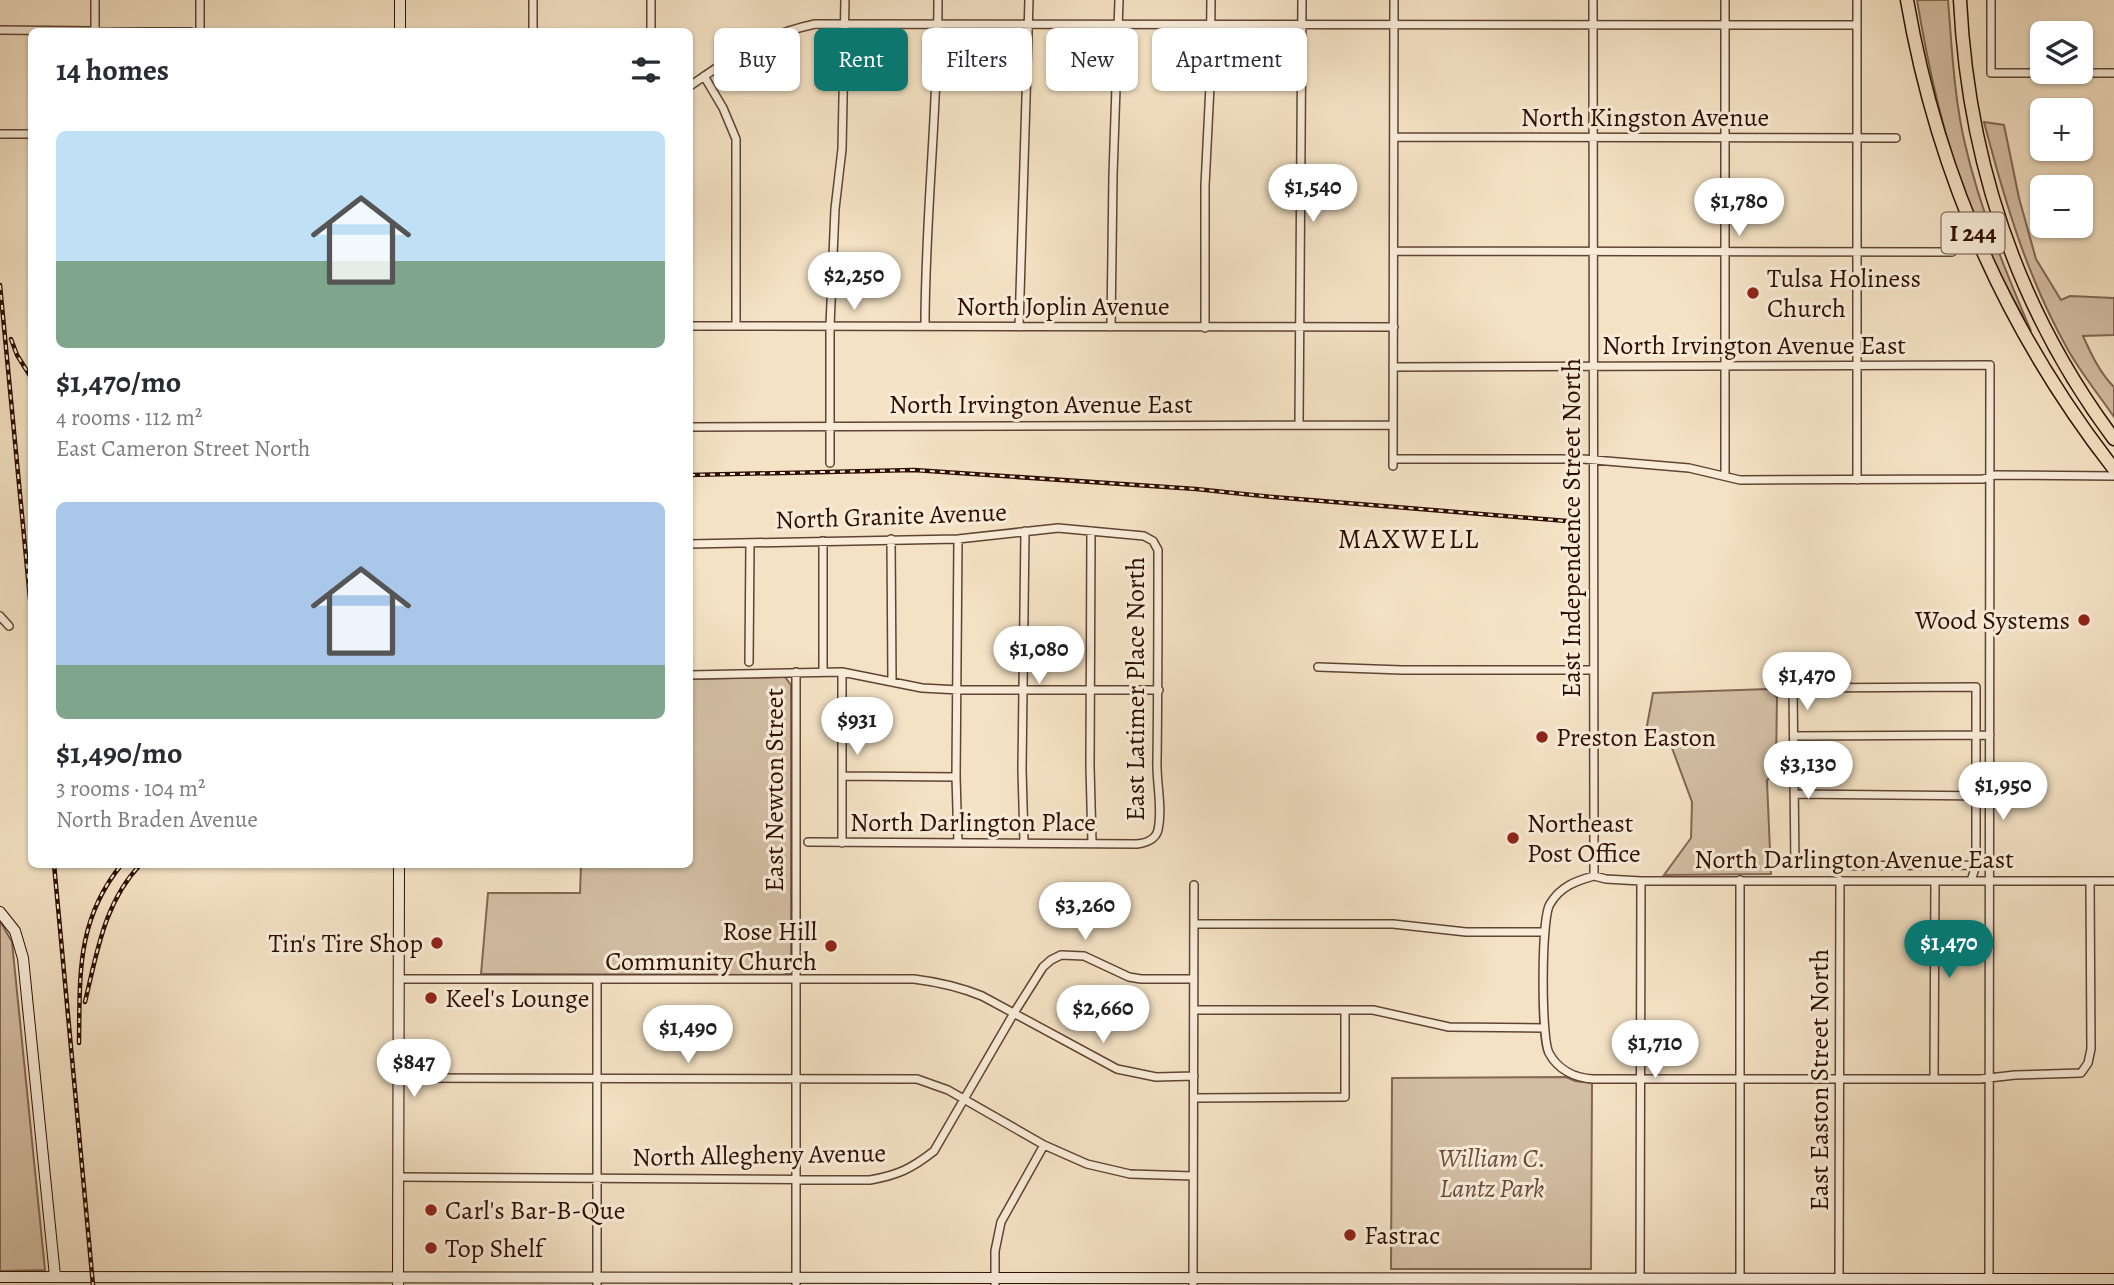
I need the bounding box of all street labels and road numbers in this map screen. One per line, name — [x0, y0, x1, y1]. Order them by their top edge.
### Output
street label: North Kingston Avenue — [1521, 100, 1769, 135]
road number: I 244 — [1941, 212, 2004, 254]
street label: North Joplin Avenue — [956, 289, 1170, 324]
street label: North Irvington Avenue East — [1602, 328, 1906, 363]
street label: East Independence Street North — [1554, 358, 1589, 698]
street label: North Irvington Avenue East — [889, 387, 1193, 422]
street label: North Granite Avenue — [775, 494, 1007, 538]
street label: East Latimer Place North — [1118, 557, 1153, 821]
street label: East Newton Street — [757, 688, 792, 892]
street label: North Darlington Place — [850, 805, 1096, 840]
street label: North Darlington Avenue East — [1694, 842, 2014, 877]
street label: East Easton Street North — [1802, 949, 1837, 1211]
street label: North Allegheny Avenue — [632, 1135, 886, 1175]

